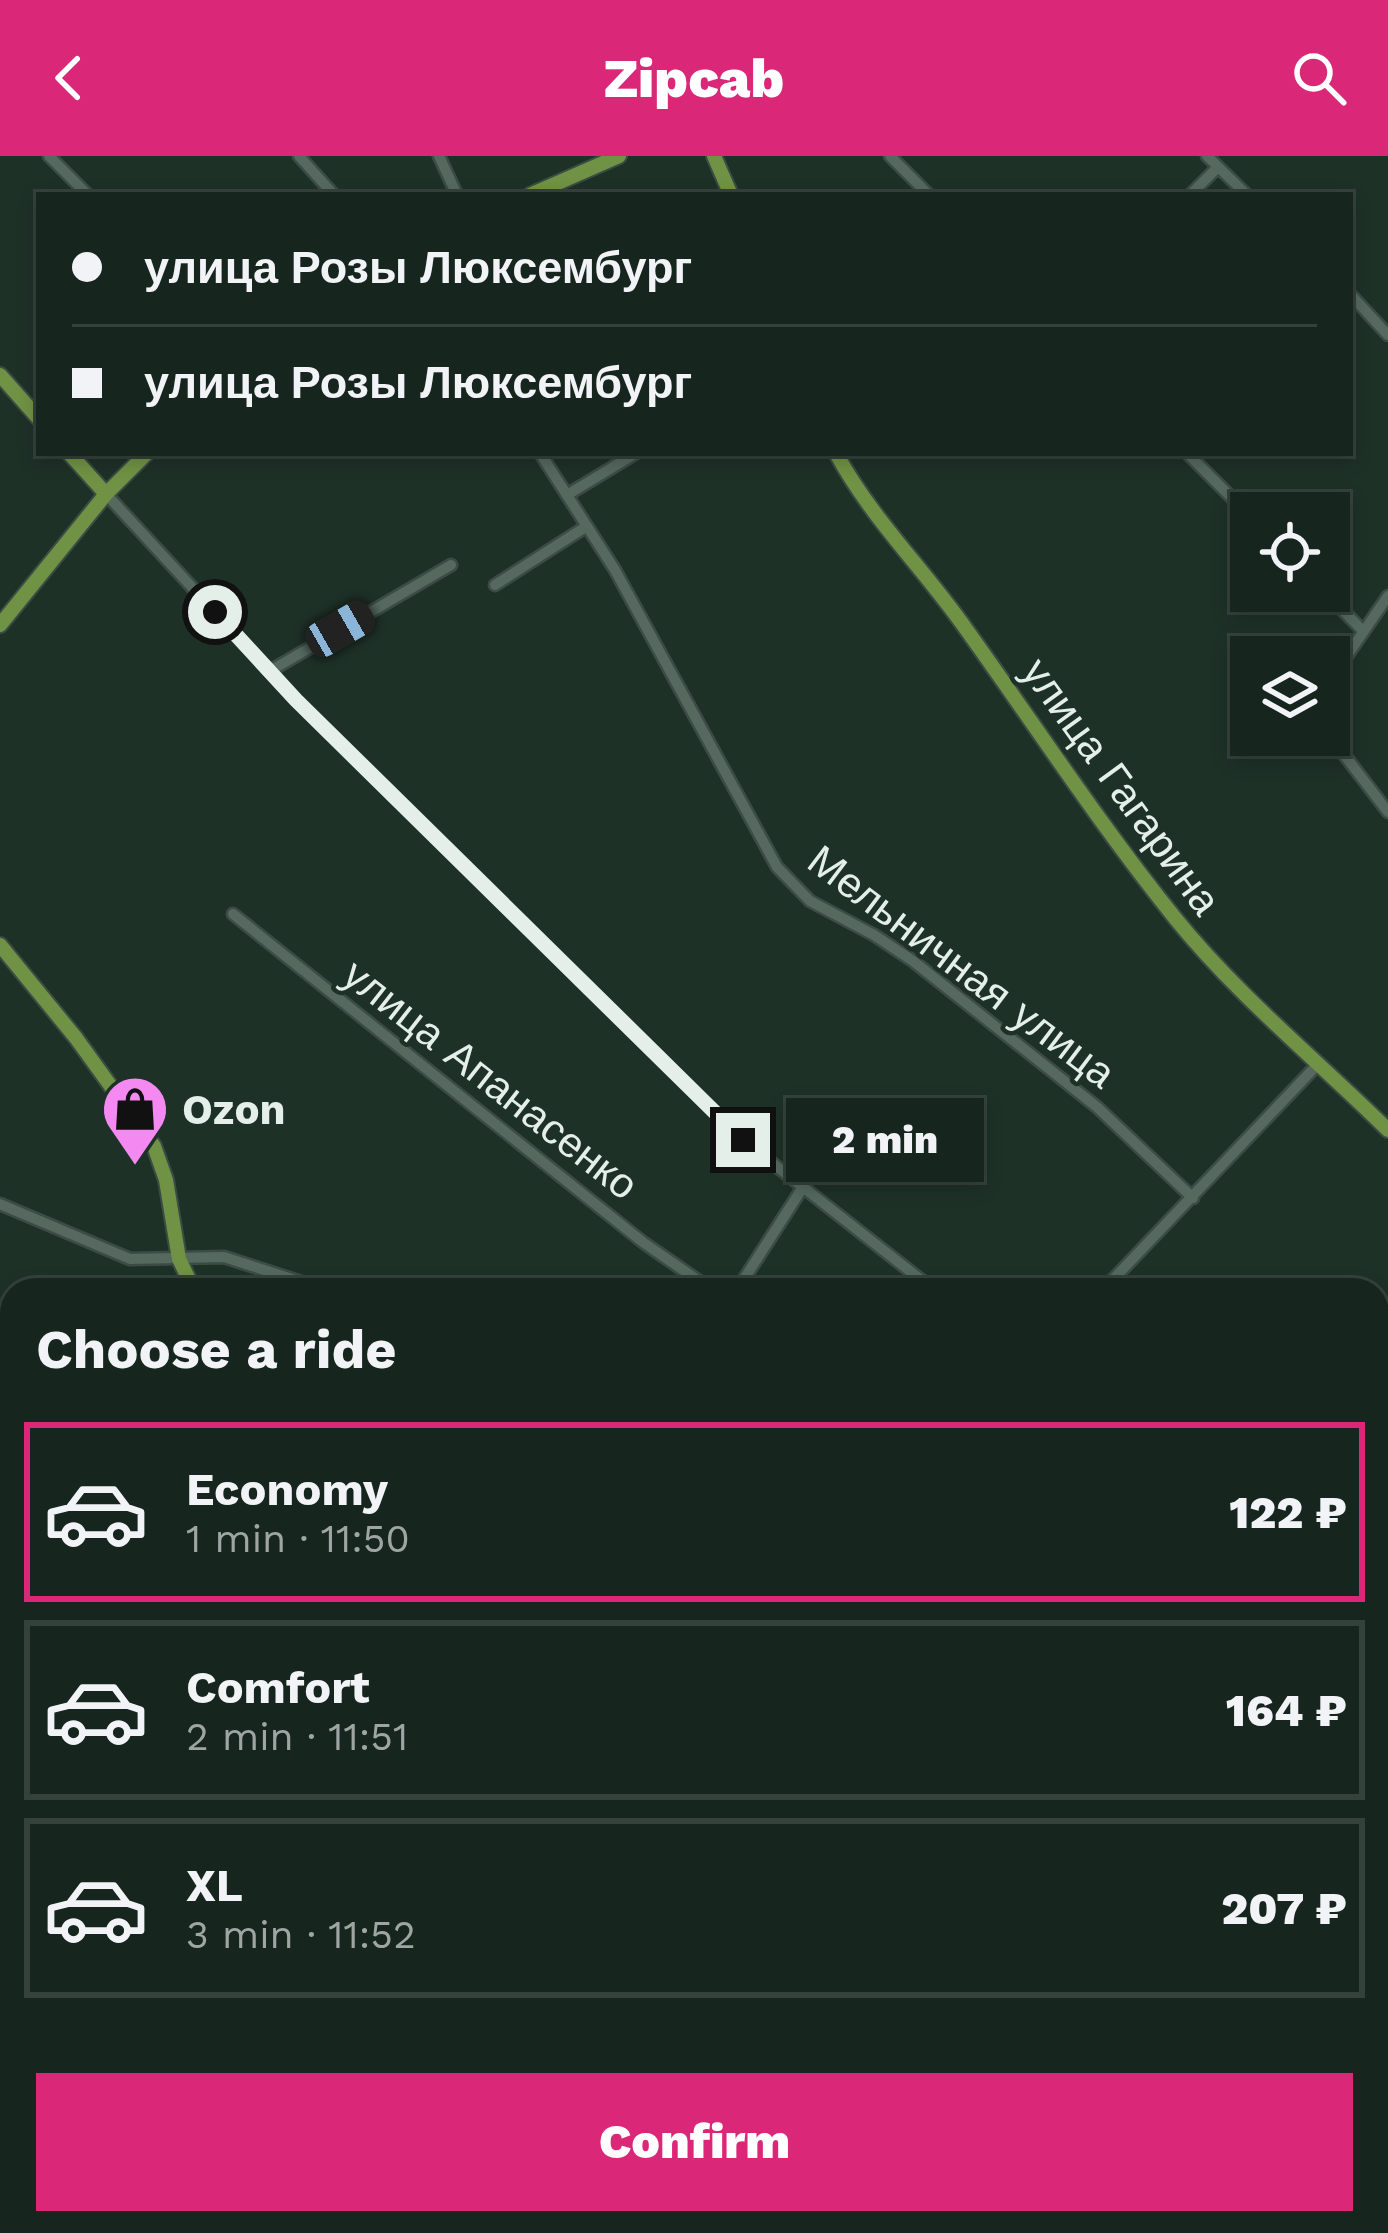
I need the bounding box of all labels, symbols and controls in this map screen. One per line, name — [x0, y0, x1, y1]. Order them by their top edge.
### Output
icon: back — [36, 45, 102, 111]
icon: search — [1286, 45, 1352, 111]
text: Zipcab — [604, 47, 784, 110]
text: улица Розы Люксембург — [144, 241, 692, 294]
text: улица Розы Люксембург — [144, 356, 692, 409]
map controls — [1230, 492, 1350, 756]
button: locate — [1230, 492, 1350, 612]
route start — [188, 585, 242, 639]
car — [300, 595, 380, 663]
button: layers — [1230, 636, 1350, 756]
street label: улица Гагарина — [1012, 649, 1231, 924]
street label: Мельничная улица — [799, 835, 1125, 1098]
street label: улица Апанасенко — [334, 949, 648, 1210]
shop icon: Ozon — [100, 1074, 170, 1168]
place label: Ozon — [182, 1085, 286, 1134]
callout: 2 min — [785, 1098, 983, 1182]
route end — [716, 1113, 770, 1167]
text: 2 min — [832, 1117, 938, 1162]
text: Choose a ride — [36, 1318, 397, 1381]
icon: car — [42, 1458, 150, 1566]
text: Economy — [186, 1463, 388, 1516]
text: 122 ₽ — [1229, 1486, 1347, 1539]
text: 1 min · 11:50 — [186, 1516, 410, 1561]
icon: car — [42, 1656, 150, 1764]
text: Comfort — [186, 1661, 370, 1714]
text: 164 ₽ — [1226, 1684, 1347, 1737]
text: 2 min · 11:51 — [186, 1714, 408, 1759]
icon: car — [42, 1854, 150, 1962]
text: XL — [186, 1859, 243, 1912]
text: 207 ₽ — [1221, 1882, 1347, 1935]
text: 3 min · 11:52 — [186, 1912, 416, 1957]
button: Confirm — [36, 2073, 1353, 2211]

